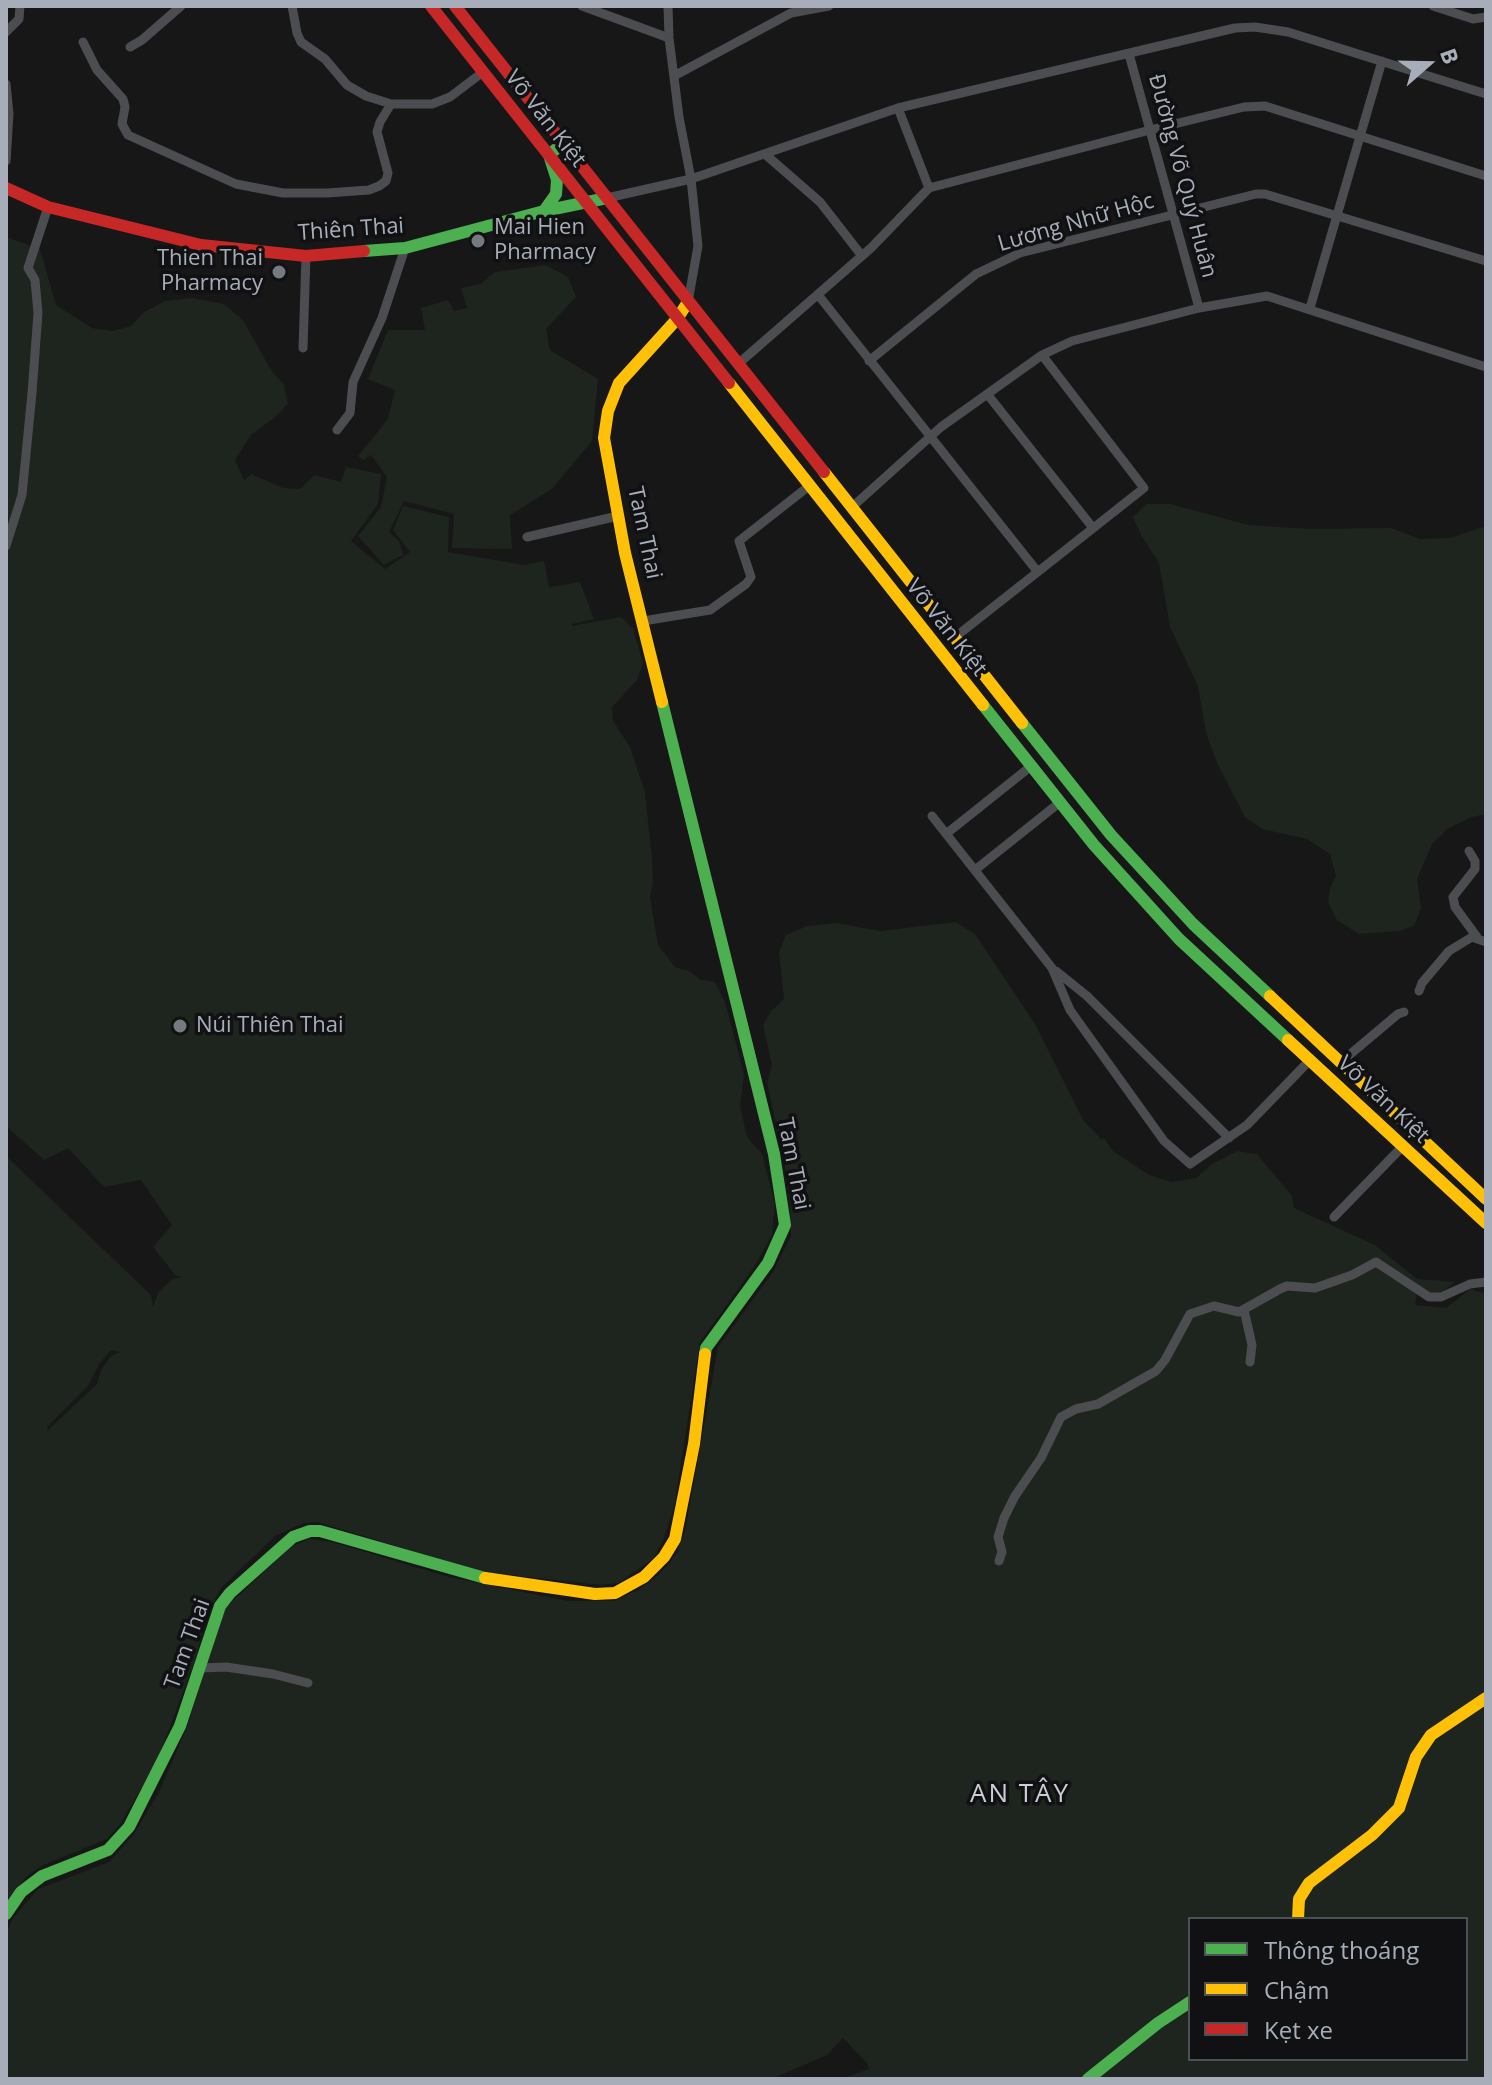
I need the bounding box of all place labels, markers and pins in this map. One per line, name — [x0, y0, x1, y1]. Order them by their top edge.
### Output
place label: Mai Hien Pharmacy — [494, 215, 596, 266]
marker: Mai Hien Pharmacy — [469, 232, 487, 250]
place label: Thien Thai Pharmacy — [157, 246, 263, 298]
marker: Thien Thai Pharmacy — [270, 263, 288, 281]
place label: Núi Thiên Thai — [196, 1013, 343, 1039]
marker: Núi Thiên Thai — [171, 1017, 189, 1035]

